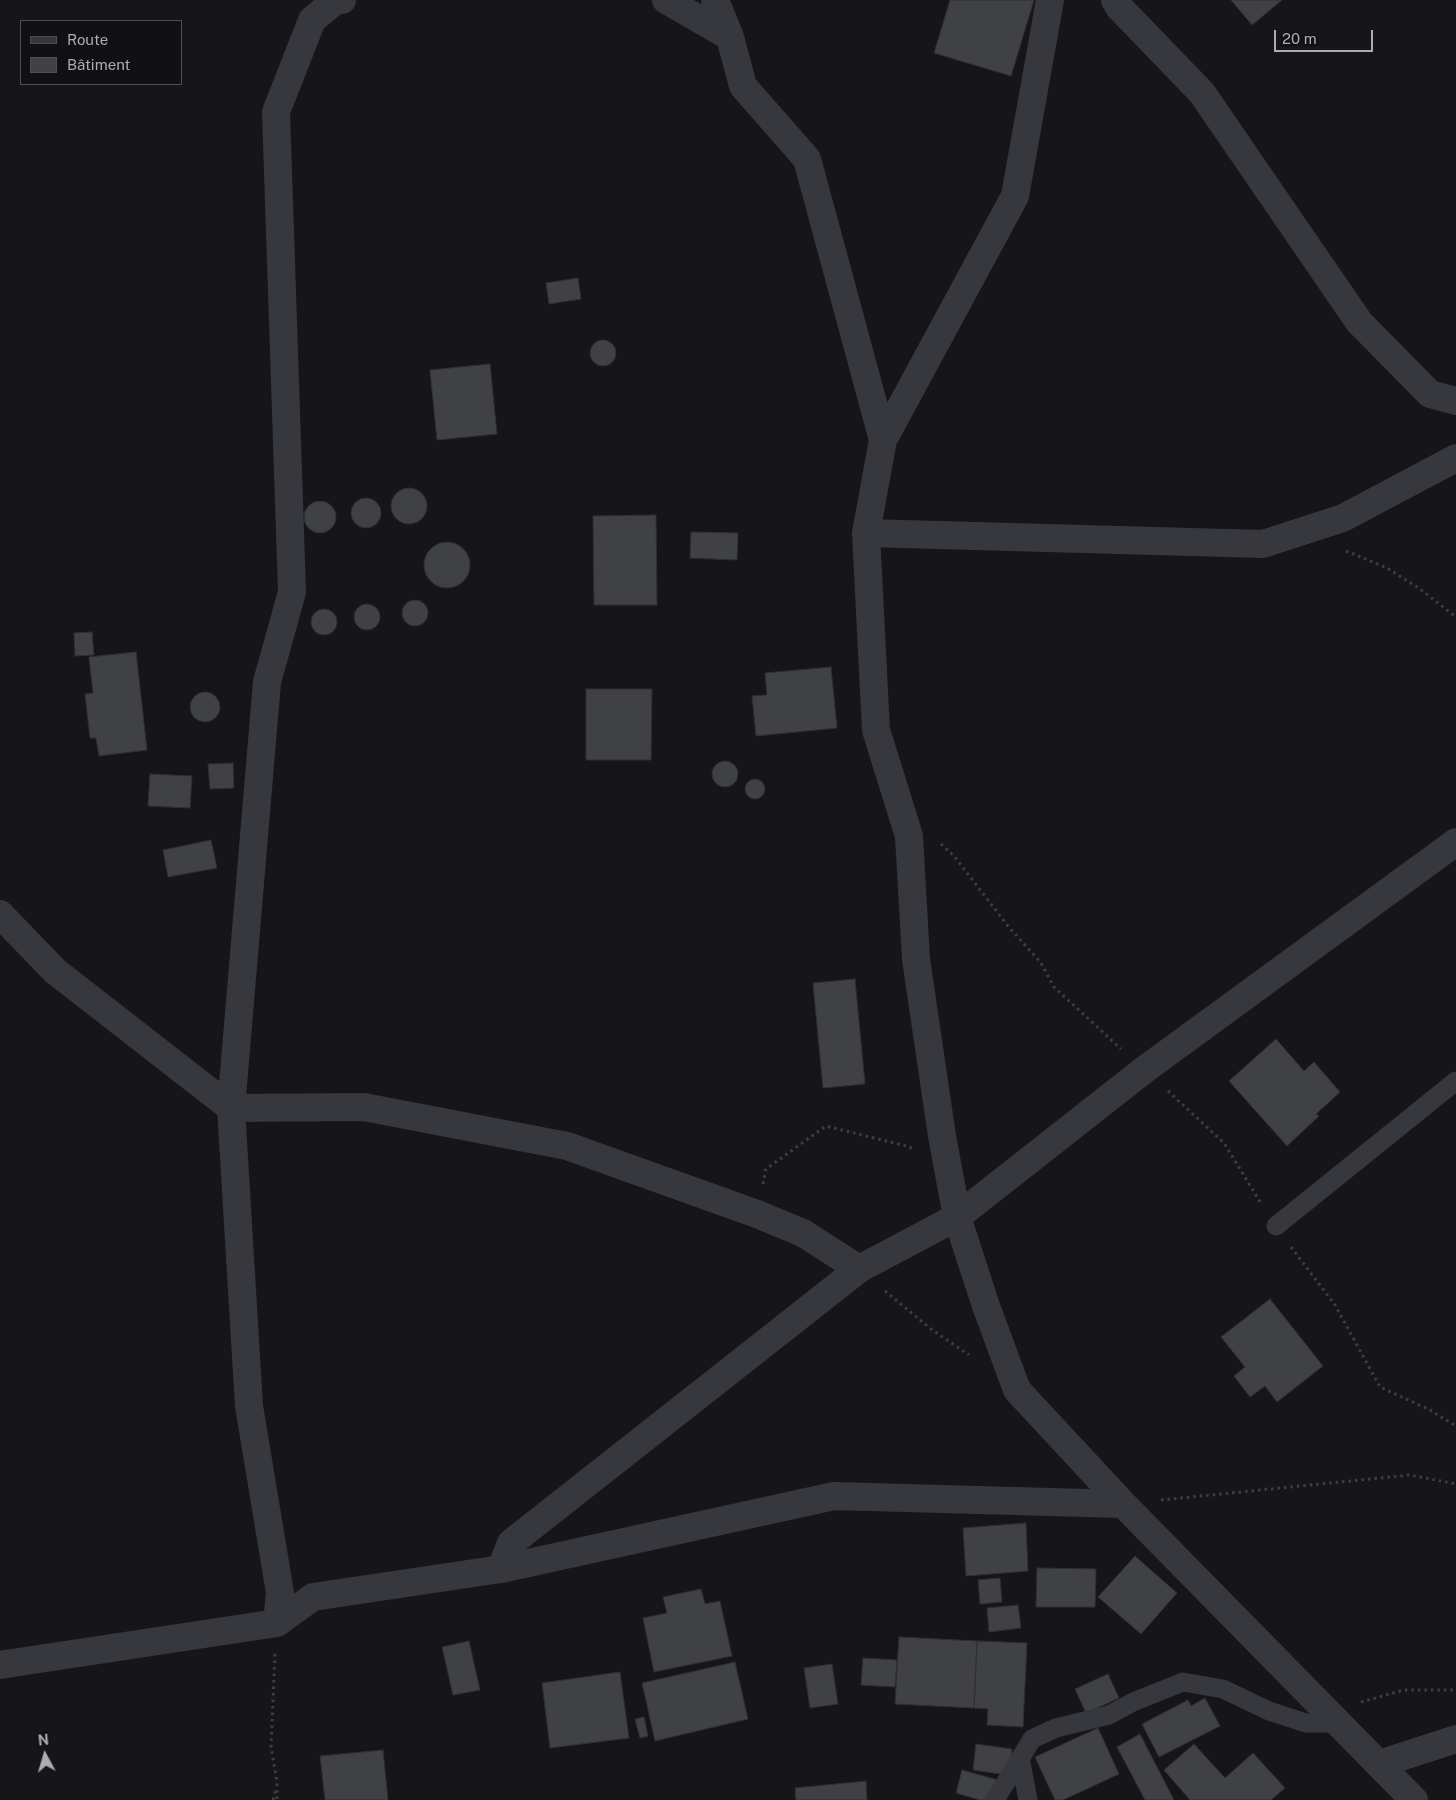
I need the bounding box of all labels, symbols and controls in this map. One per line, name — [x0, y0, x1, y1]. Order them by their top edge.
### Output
legend — [20, 20, 182, 85]
scale bar — [1276, 20, 1375, 52]
text: 20 m — [1282, 30, 1317, 47]
text: Route — [67, 31, 108, 48]
text: Bâtiment — [67, 56, 130, 73]
north arrow — [20, 1730, 70, 1780]
text: N — [37, 1732, 50, 1749]

